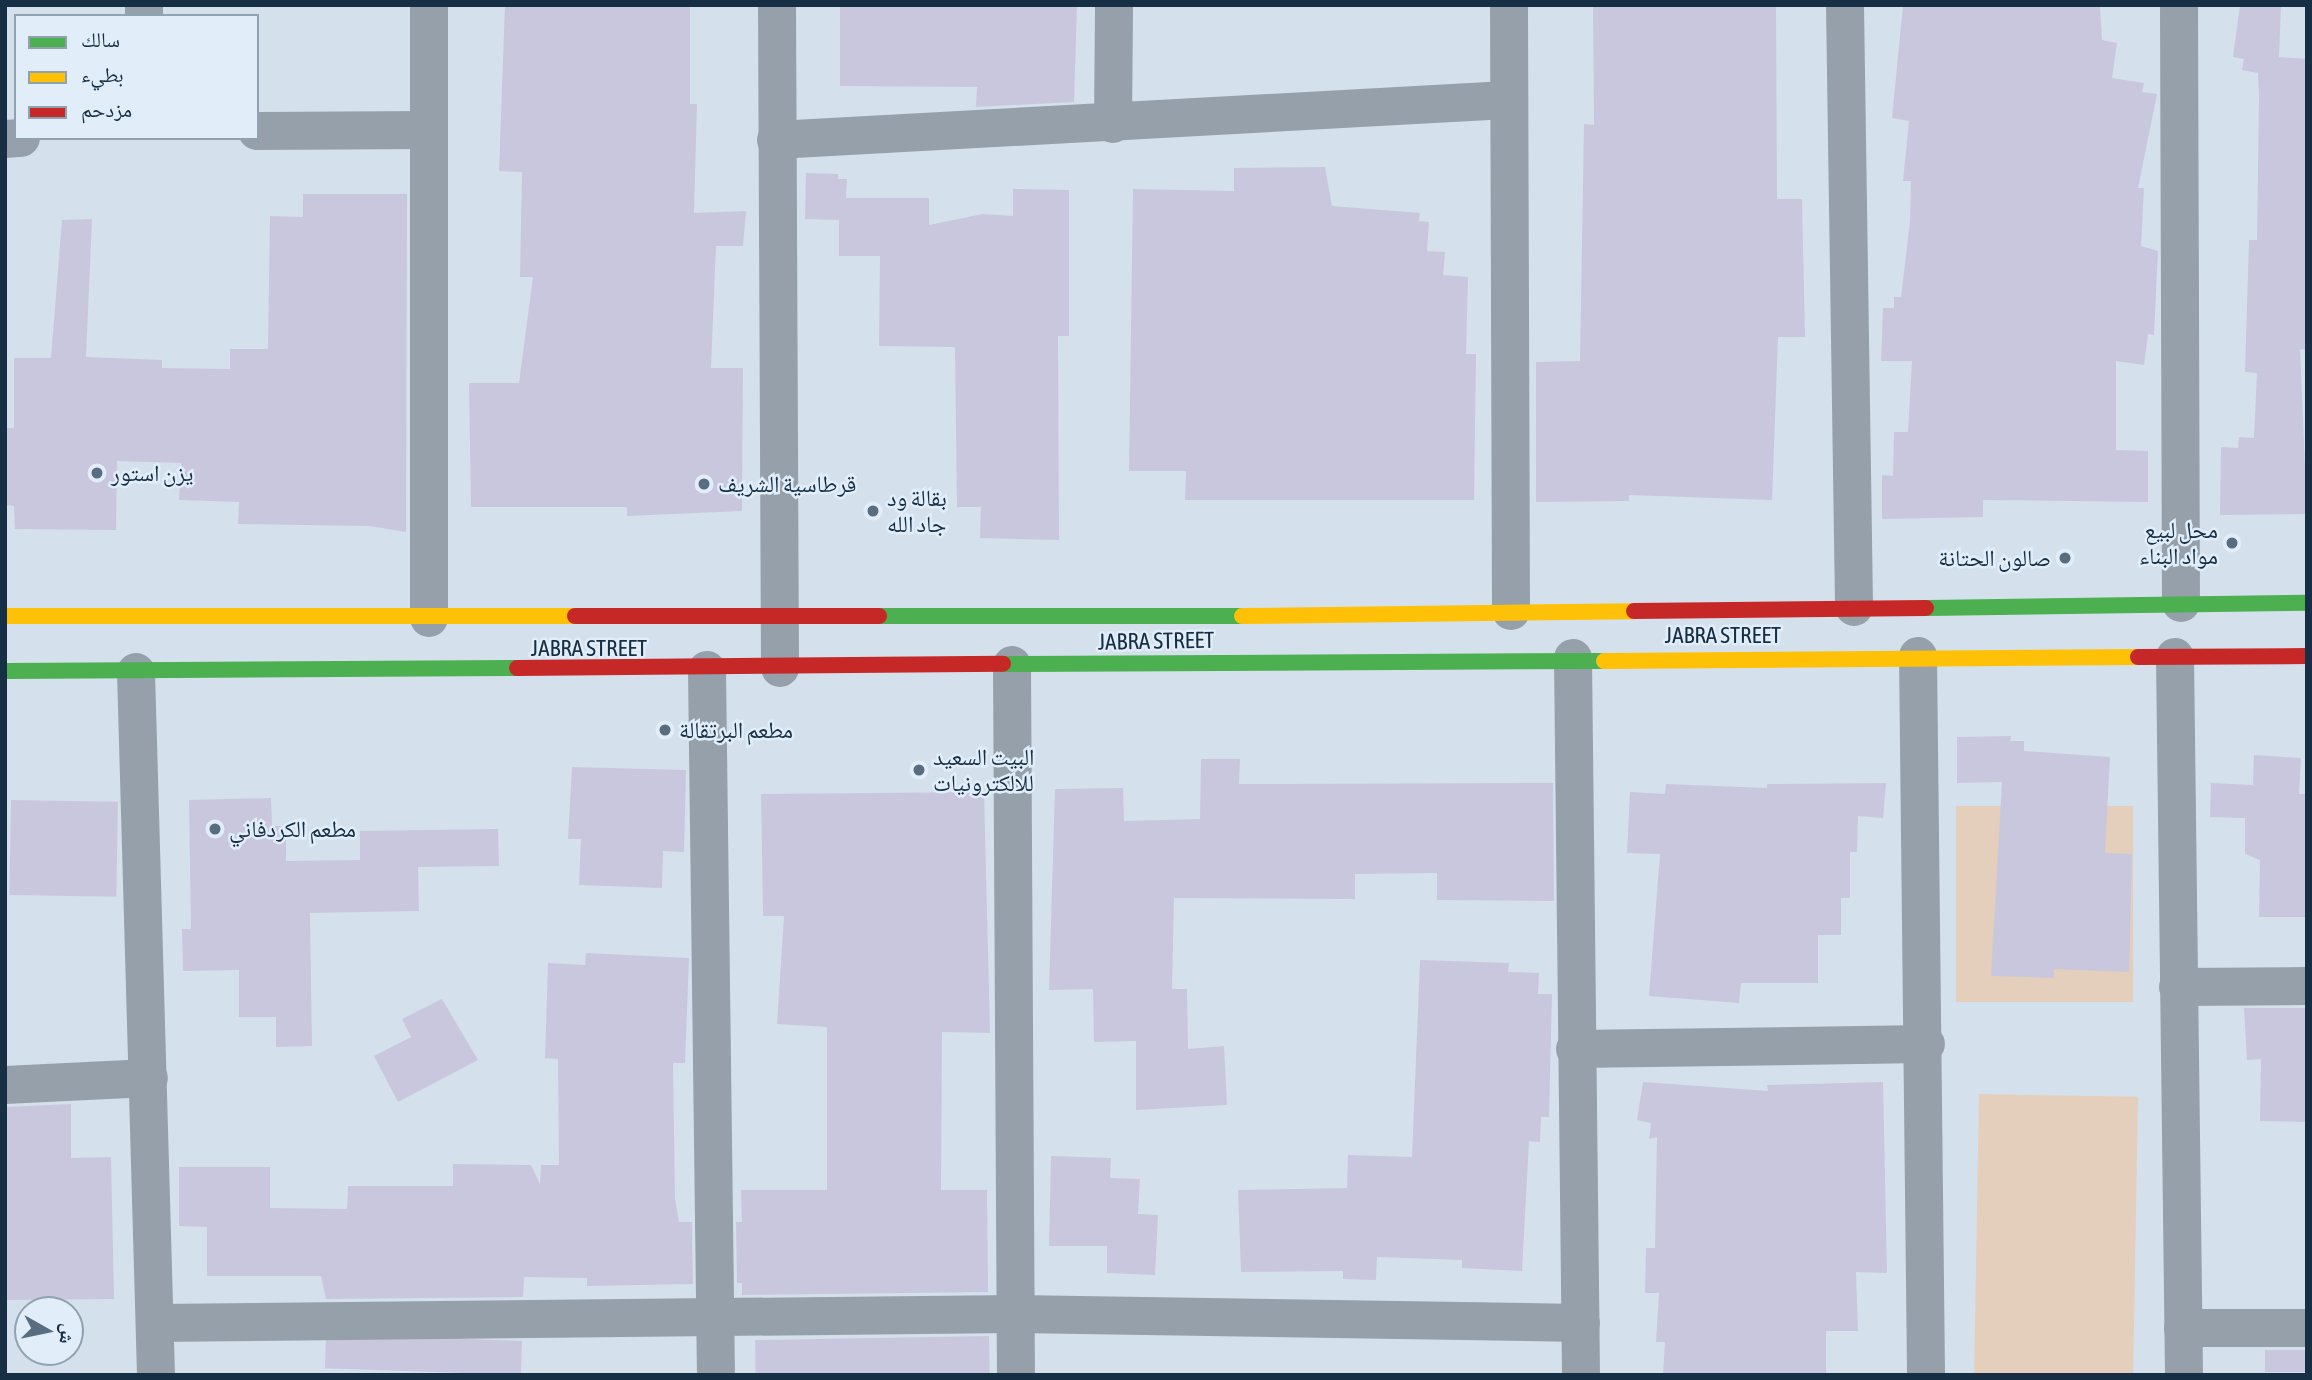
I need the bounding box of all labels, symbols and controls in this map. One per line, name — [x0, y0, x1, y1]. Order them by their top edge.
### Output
legend — [14, 14, 259, 140]
text: سالك — [81, 27, 120, 51]
text: بطيء — [81, 62, 124, 86]
text: مزدحم — [81, 97, 132, 121]
place label: يزن استور — [111, 459, 193, 487]
marker: يزن استور — [89, 465, 105, 481]
place label: قرطاسية الشريف — [718, 470, 856, 498]
marker: قرطاسية الشريف — [696, 476, 712, 492]
place label: بقالة ود جاد الله — [887, 484, 947, 538]
marker: بقالة ود جاد الله — [865, 503, 881, 519]
place label: محل لبيع مواد البناء — [2139, 516, 2218, 570]
marker: محل لبيع مواد البناء — [2224, 535, 2240, 551]
place label: صالون الحتانة — [1938, 544, 2051, 572]
marker: صالون الحتانة — [2057, 550, 2073, 566]
street label: JABRA STREET — [1665, 621, 1781, 649]
street label: JABRA STREET — [1098, 626, 1214, 656]
street label: JABRA STREET — [531, 634, 647, 662]
place label: مطعم البرتقالة — [679, 716, 793, 744]
marker: مطعم البرتقالة — [657, 722, 673, 738]
place label: البيت السعيد للالكترونيات — [933, 743, 1035, 797]
marker: البيت السعيد للالكترونيات — [911, 762, 927, 778]
place label: مطعم الكردفاني — [229, 815, 356, 843]
marker: مطعم الكردفاني — [207, 821, 223, 837]
north arrow — [14, 1296, 84, 1366]
text: ش — [55, 1322, 80, 1346]

